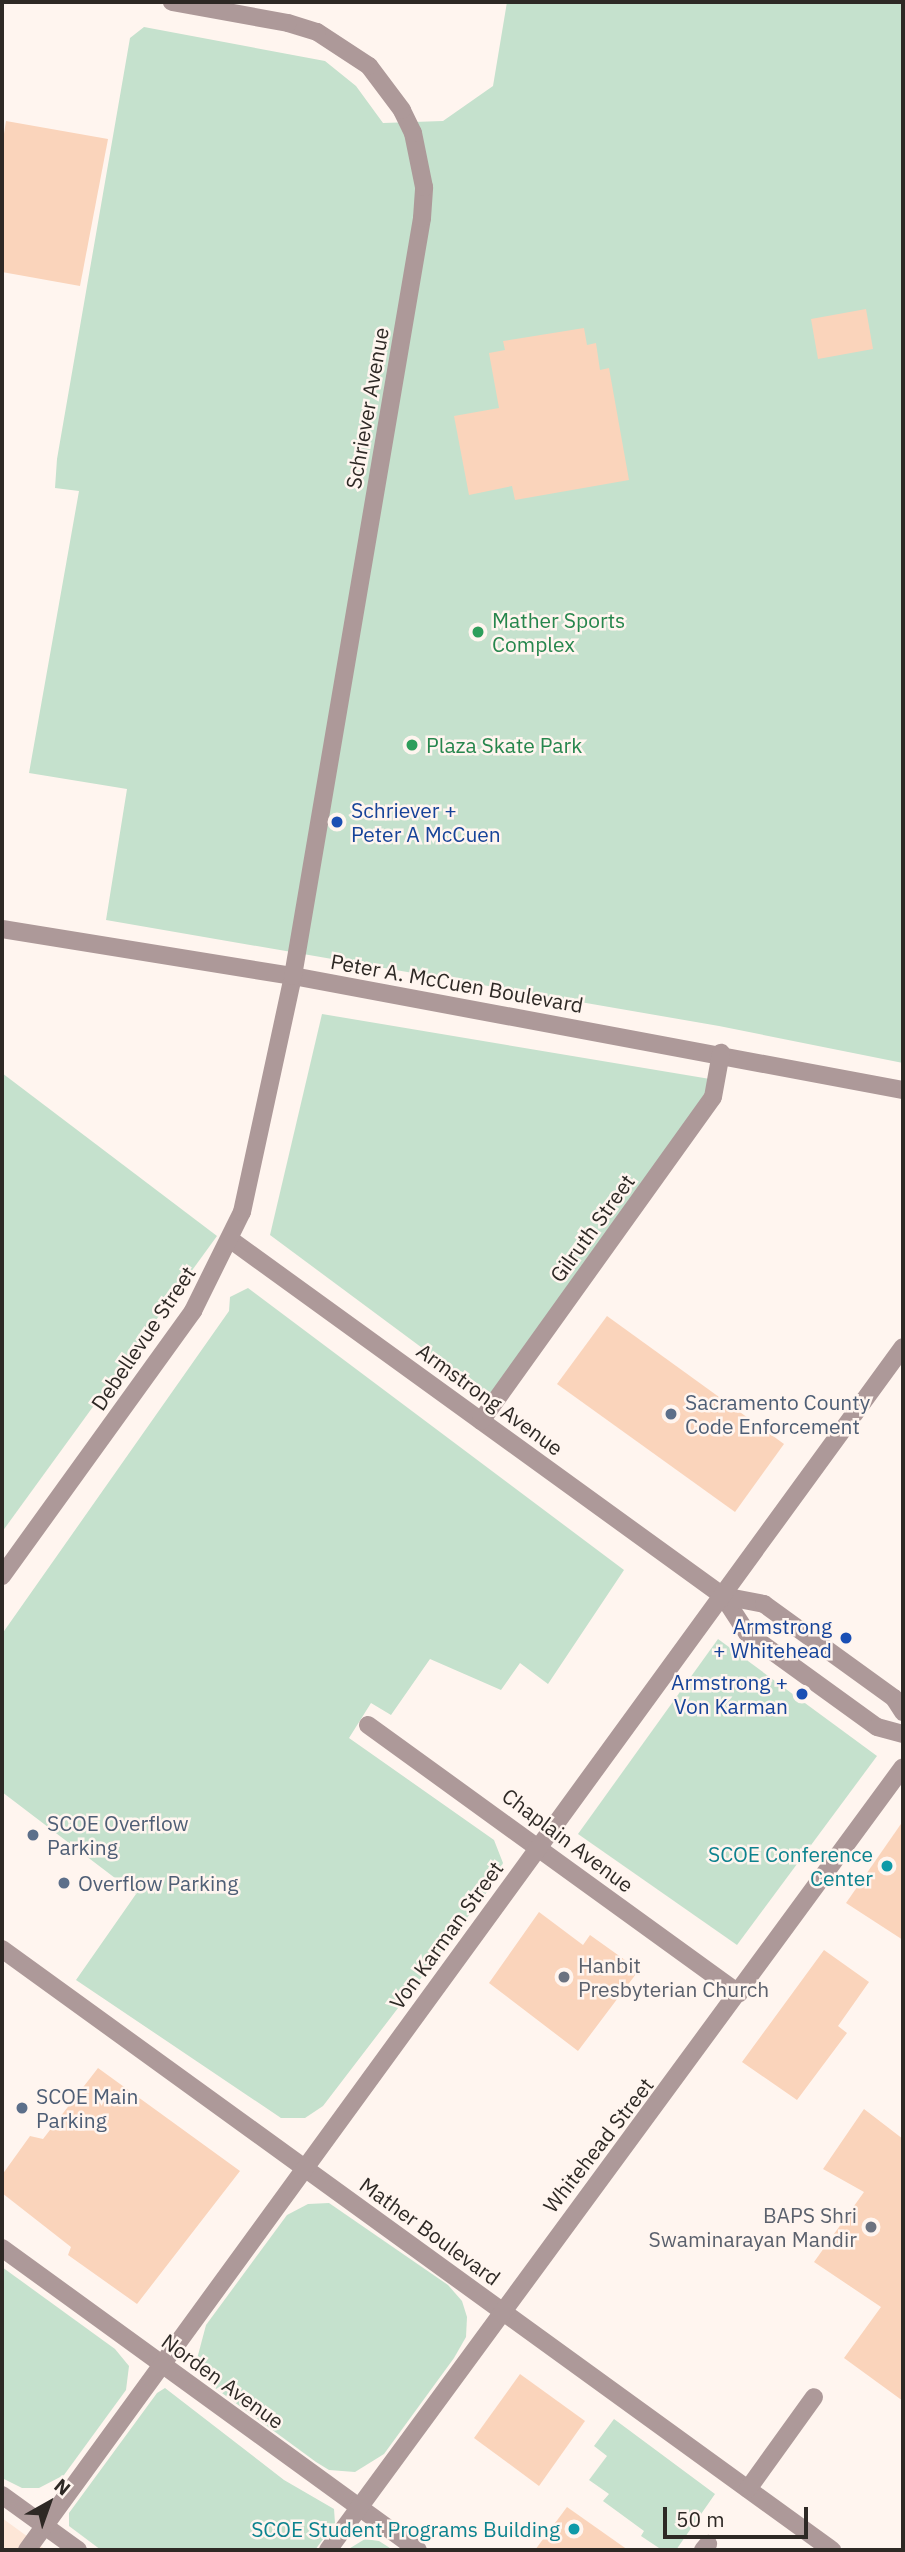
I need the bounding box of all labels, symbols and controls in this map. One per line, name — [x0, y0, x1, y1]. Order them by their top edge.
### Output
street label: Schriever Avenue — [340, 325, 394, 491]
place label: Mather Sports Complex — [492, 607, 625, 657]
marker: Mather Sports Complex — [470, 624, 486, 640]
place label: Plaza Skate Park — [426, 732, 582, 758]
marker: Plaza Skate Park — [404, 737, 420, 753]
place label: Schriever + Peter A McCuen — [351, 797, 501, 847]
marker: Schriever + Peter A McCuen — [329, 814, 345, 830]
street label: Peter A. McCuen Boulevard — [329, 948, 585, 1018]
street label: Gilruth Street — [544, 1169, 640, 1287]
street label: Debellevue Street — [85, 1261, 201, 1415]
street label: Armstrong Avenue — [412, 1338, 568, 1460]
place label: Sacramento County Code Enforcement — [685, 1389, 870, 1439]
marker: Sacramento County Code Enforcement — [663, 1406, 679, 1422]
place label: Armstrong + Whitehead — [713, 1613, 832, 1663]
marker: Armstrong + Whitehead — [838, 1630, 854, 1646]
place label: Armstrong + Von Karman — [671, 1669, 788, 1719]
marker: Armstrong + Von Karman — [794, 1686, 810, 1702]
street label: Chaplain Avenue — [498, 1783, 638, 1897]
place label: SCOE Overflow Parking — [47, 1810, 189, 1860]
marker: SCOE Overflow Parking — [25, 1827, 41, 1843]
place label: SCOE Conference Center — [708, 1841, 873, 1891]
street label: Von Karman Street — [384, 1856, 508, 2014]
marker: SCOE Conference Center — [879, 1858, 895, 1874]
place label: Overflow Parking — [78, 1870, 238, 1896]
marker: Overflow Parking — [56, 1875, 72, 1891]
place label: Hanbit Presbyterian Church — [578, 1952, 769, 2002]
marker: Hanbit Presbyterian Church — [556, 1969, 572, 1985]
street label: Whitehead Street — [538, 2073, 658, 2217]
place label: SCOE Main Parking — [36, 2083, 138, 2133]
marker: SCOE Main Parking — [14, 2100, 30, 2116]
street label: Mather Boulevard — [355, 2172, 505, 2290]
place label: BAPS Shri Swaminarayan Mandir — [649, 2202, 857, 2252]
marker: BAPS Shri Swaminarayan Mandir — [863, 2219, 879, 2235]
street label: Norden Avenue — [157, 2328, 289, 2434]
north arrow — [14, 2468, 84, 2538]
text: N — [50, 2473, 75, 2501]
scale bar — [667, 2492, 812, 2536]
text: 50 m — [676, 2505, 725, 2533]
place label: SCOE Student Programs Building — [251, 2516, 560, 2542]
marker: SCOE Student Programs Building — [566, 2521, 582, 2537]

